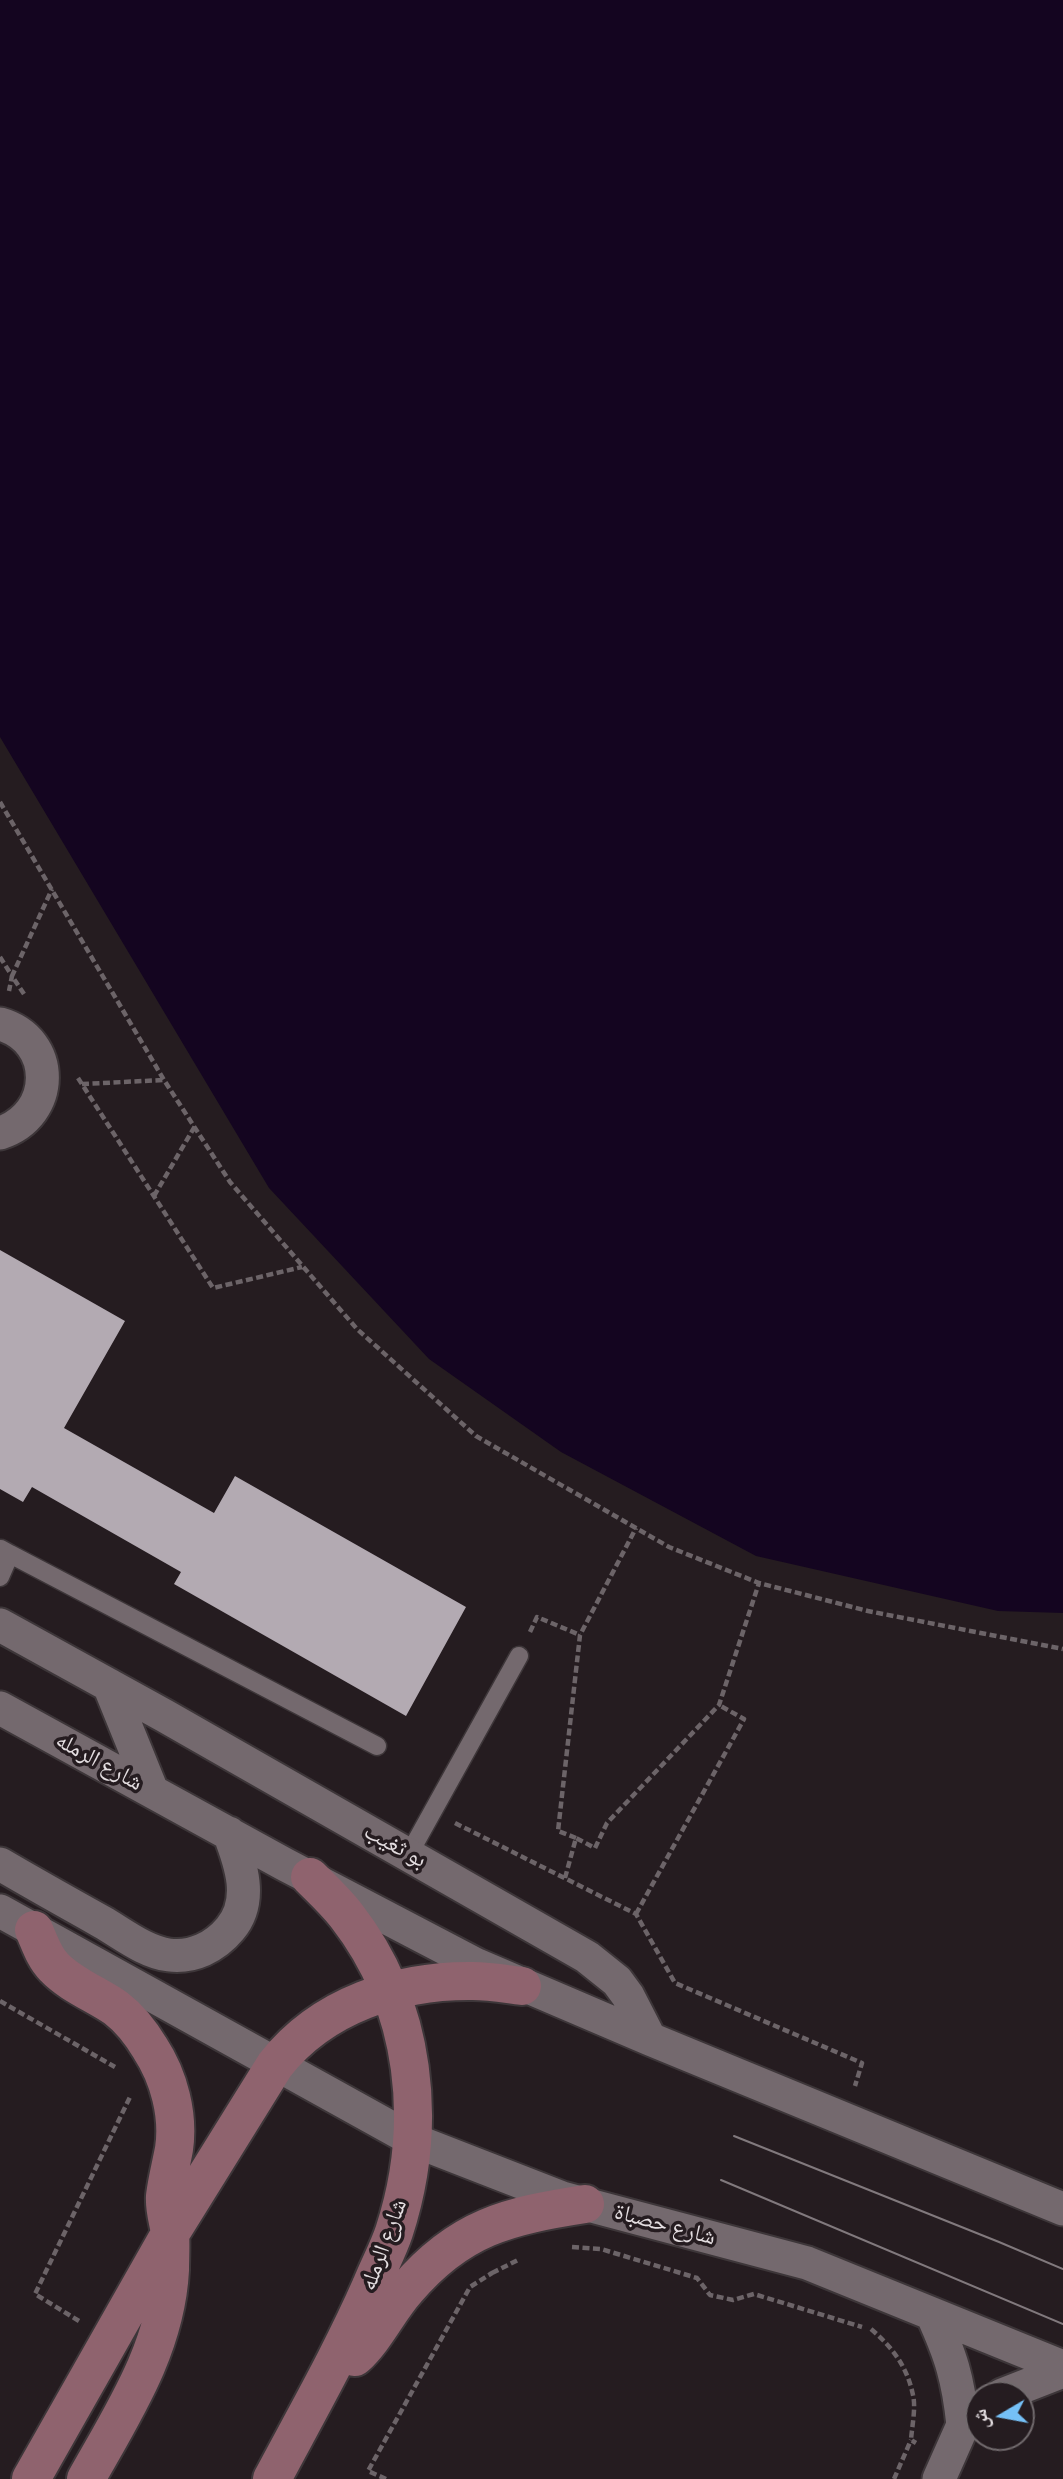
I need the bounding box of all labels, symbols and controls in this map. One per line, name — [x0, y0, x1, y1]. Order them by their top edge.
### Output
street label: شارع الرمله — [51, 1727, 147, 1797]
street label: بو ثغيب — [359, 1818, 431, 1874]
street label: شارع الرمله — [355, 2196, 413, 2294]
street label: شارع حصباة — [611, 2198, 719, 2252]
north arrow — [965, 2381, 1035, 2451]
text: ش — [968, 2407, 994, 2431]

